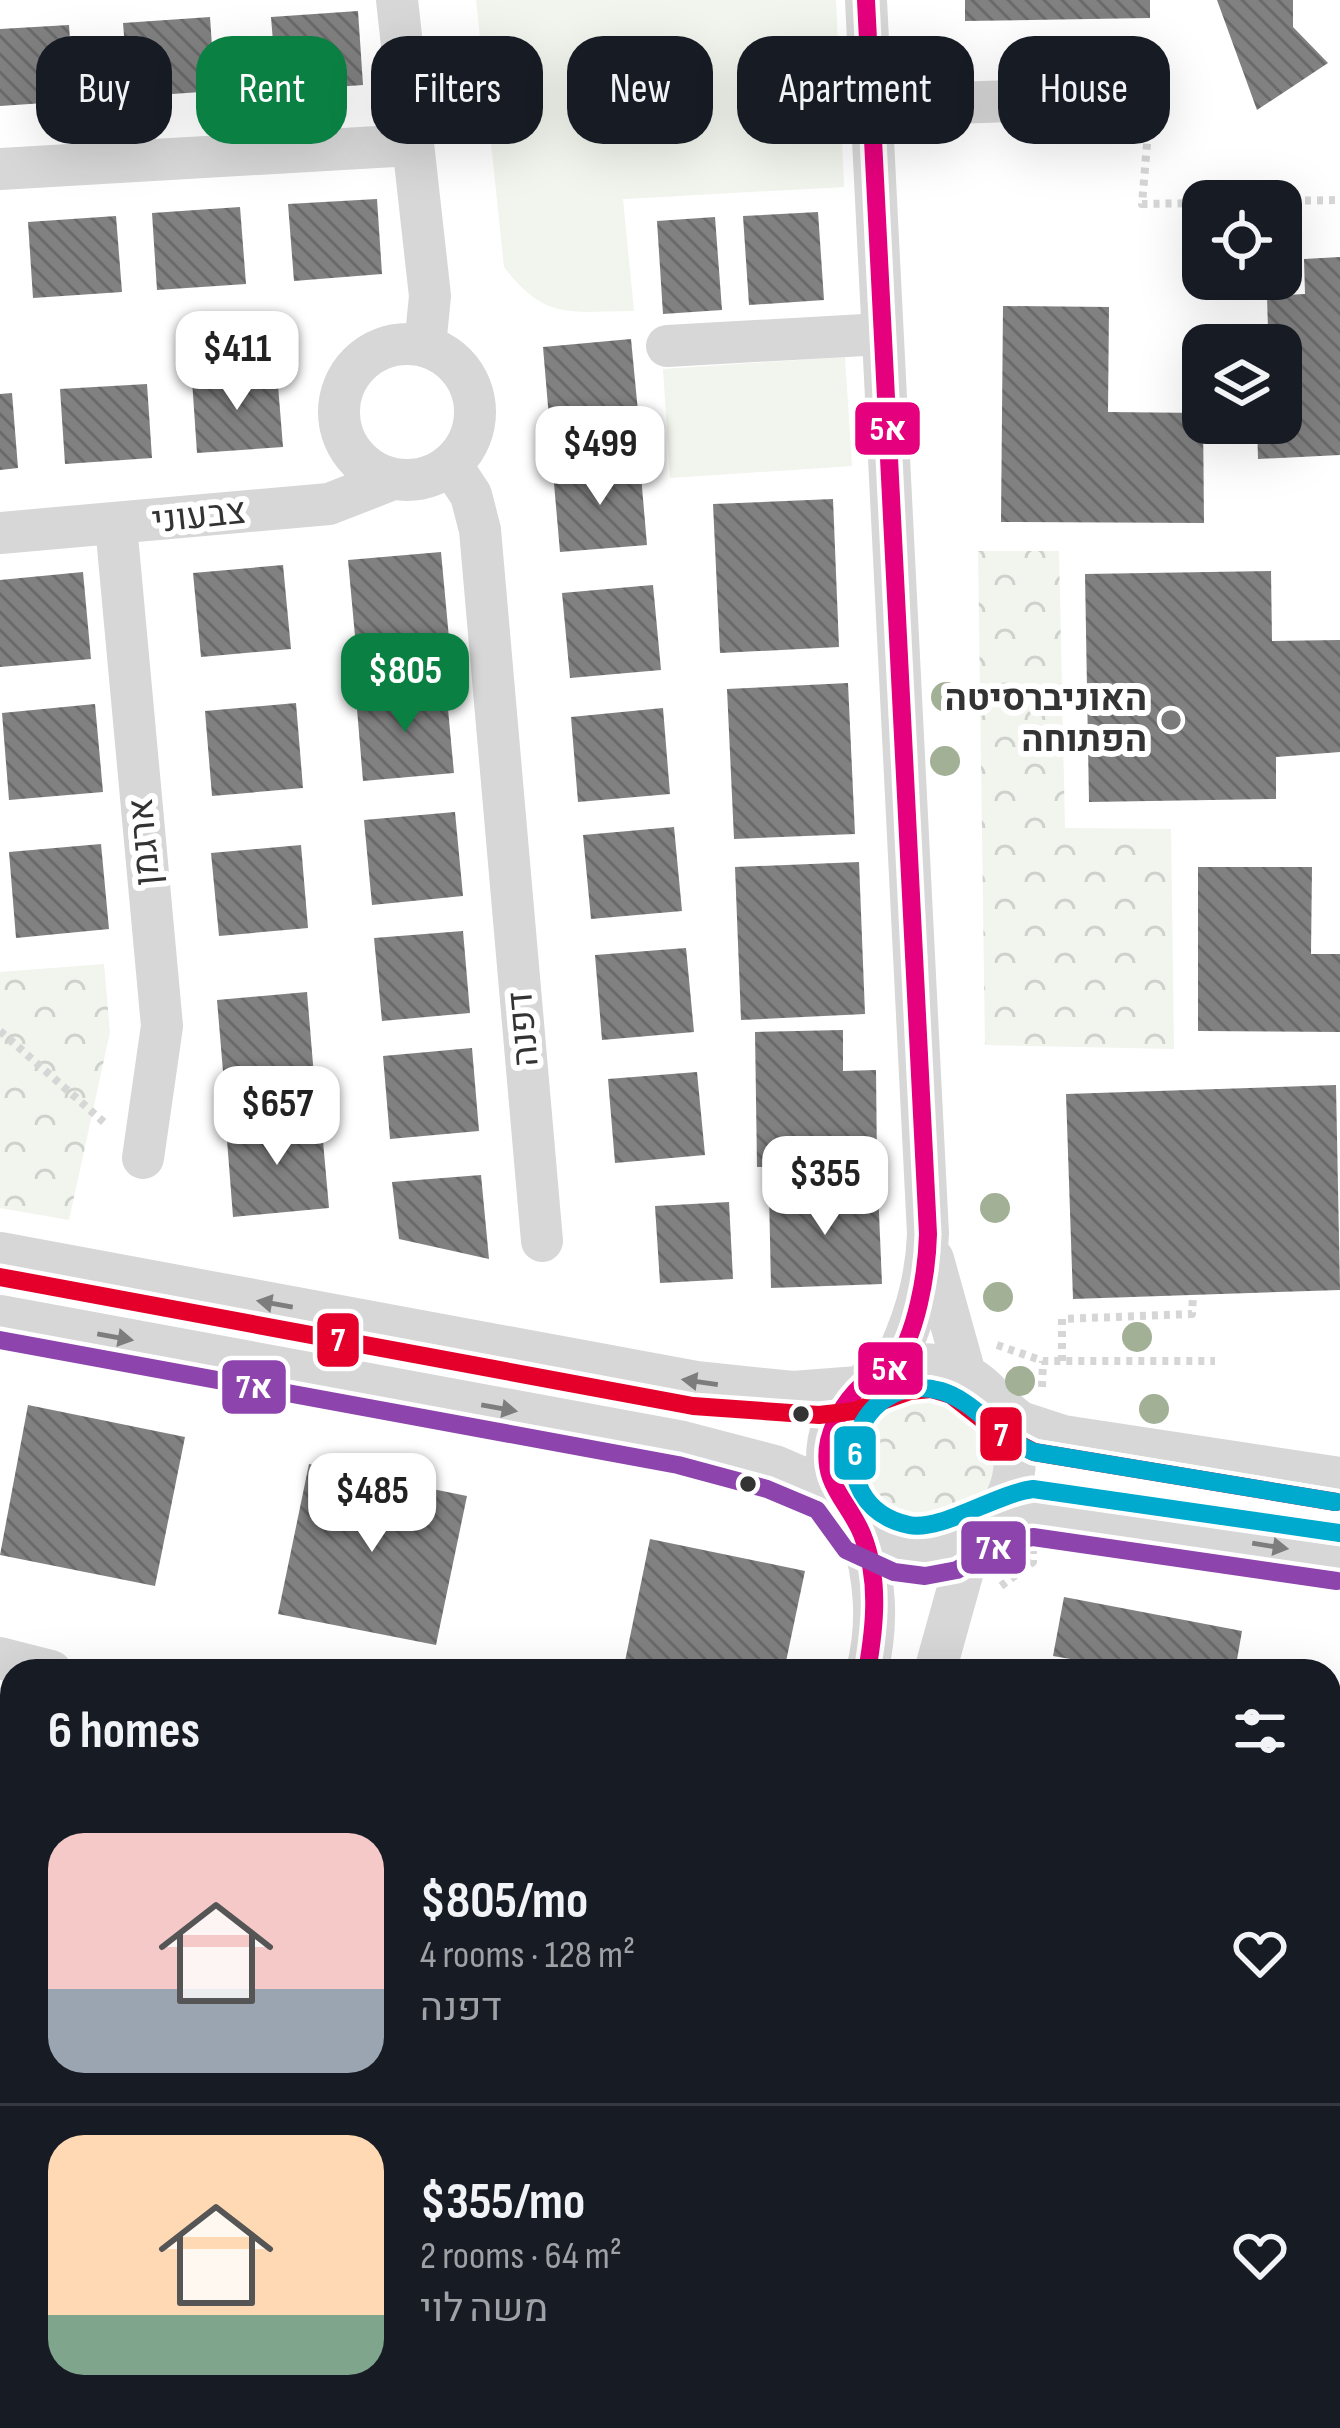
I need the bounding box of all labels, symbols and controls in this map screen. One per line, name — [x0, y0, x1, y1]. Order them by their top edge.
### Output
chip: Buy — [36, 36, 172, 144]
chip: Rent — [196, 36, 347, 144]
chip: Filters — [371, 36, 543, 144]
chip: New — [567, 36, 713, 144]
chip: Apartment — [737, 36, 974, 144]
chip: House — [998, 36, 1170, 144]
map controls — [1182, 180, 1302, 444]
button: locate — [1182, 180, 1302, 300]
pin: $411 — [166, 311, 308, 413]
button: layers — [1182, 324, 1302, 444]
text: $411 — [203, 326, 271, 373]
line badge: 5א — [853, 400, 922, 457]
pin: $499 — [529, 406, 671, 508]
text: 5א — [870, 410, 906, 450]
text: $499 — [562, 421, 638, 468]
street label: צבעוני — [150, 491, 248, 543]
pin: $805 — [334, 633, 476, 735]
text: $805 — [368, 648, 442, 695]
place label: האוניברסיטה הפתוחה — [944, 678, 1147, 762]
marker: האוניברסיטה הפתוחה — [1158, 707, 1184, 733]
street label: ארגמן — [120, 796, 170, 888]
street label: דפנה — [499, 989, 549, 1069]
pin: $657 — [206, 1066, 348, 1168]
text: $657 — [241, 1081, 313, 1128]
pin: $355 — [754, 1136, 896, 1238]
text: $355 — [789, 1151, 861, 1198]
one-way arrow — [256, 1294, 293, 1313]
line badge: 7 — [315, 1311, 361, 1369]
text: 7 — [331, 1321, 346, 1361]
one-way arrow — [97, 1328, 134, 1347]
line badge: 5א — [856, 1340, 925, 1397]
text: 5א — [872, 1350, 908, 1390]
line badge: 7א — [220, 1358, 288, 1416]
text: 7א — [236, 1368, 272, 1408]
one-way arrow — [681, 1372, 718, 1391]
one-way arrow — [480, 1399, 518, 1418]
unlabelled marker — [790, 1403, 812, 1425]
line badge: 7 — [978, 1405, 1024, 1463]
text: 7 — [994, 1416, 1009, 1456]
line badge: 6 — [832, 1424, 878, 1482]
text: 6 — [847, 1435, 863, 1475]
pin: $485 — [301, 1453, 443, 1555]
text: $485 — [335, 1468, 409, 1515]
unlabelled marker — [737, 1473, 759, 1495]
line badge: 7א — [959, 1519, 1028, 1576]
text: 7א — [976, 1529, 1012, 1569]
one-way arrow — [1252, 1537, 1289, 1556]
icon: filters — [1227, 1698, 1293, 1764]
text: 6 homes — [48, 1701, 200, 1762]
text: $805/mo — [420, 1871, 588, 1932]
icon: home — [144, 1881, 288, 2025]
icon: heart — [1227, 1920, 1293, 1986]
text: 4 rooms · 128 m² — [420, 1932, 635, 1979]
text: דפנה — [420, 1985, 502, 2032]
text: $355/mo — [420, 2172, 585, 2233]
icon: home — [144, 2183, 288, 2327]
icon: heart — [1227, 2222, 1293, 2288]
text: 2 rooms · 64 m² — [420, 2233, 622, 2280]
text: משה לוי — [420, 2286, 548, 2333]

